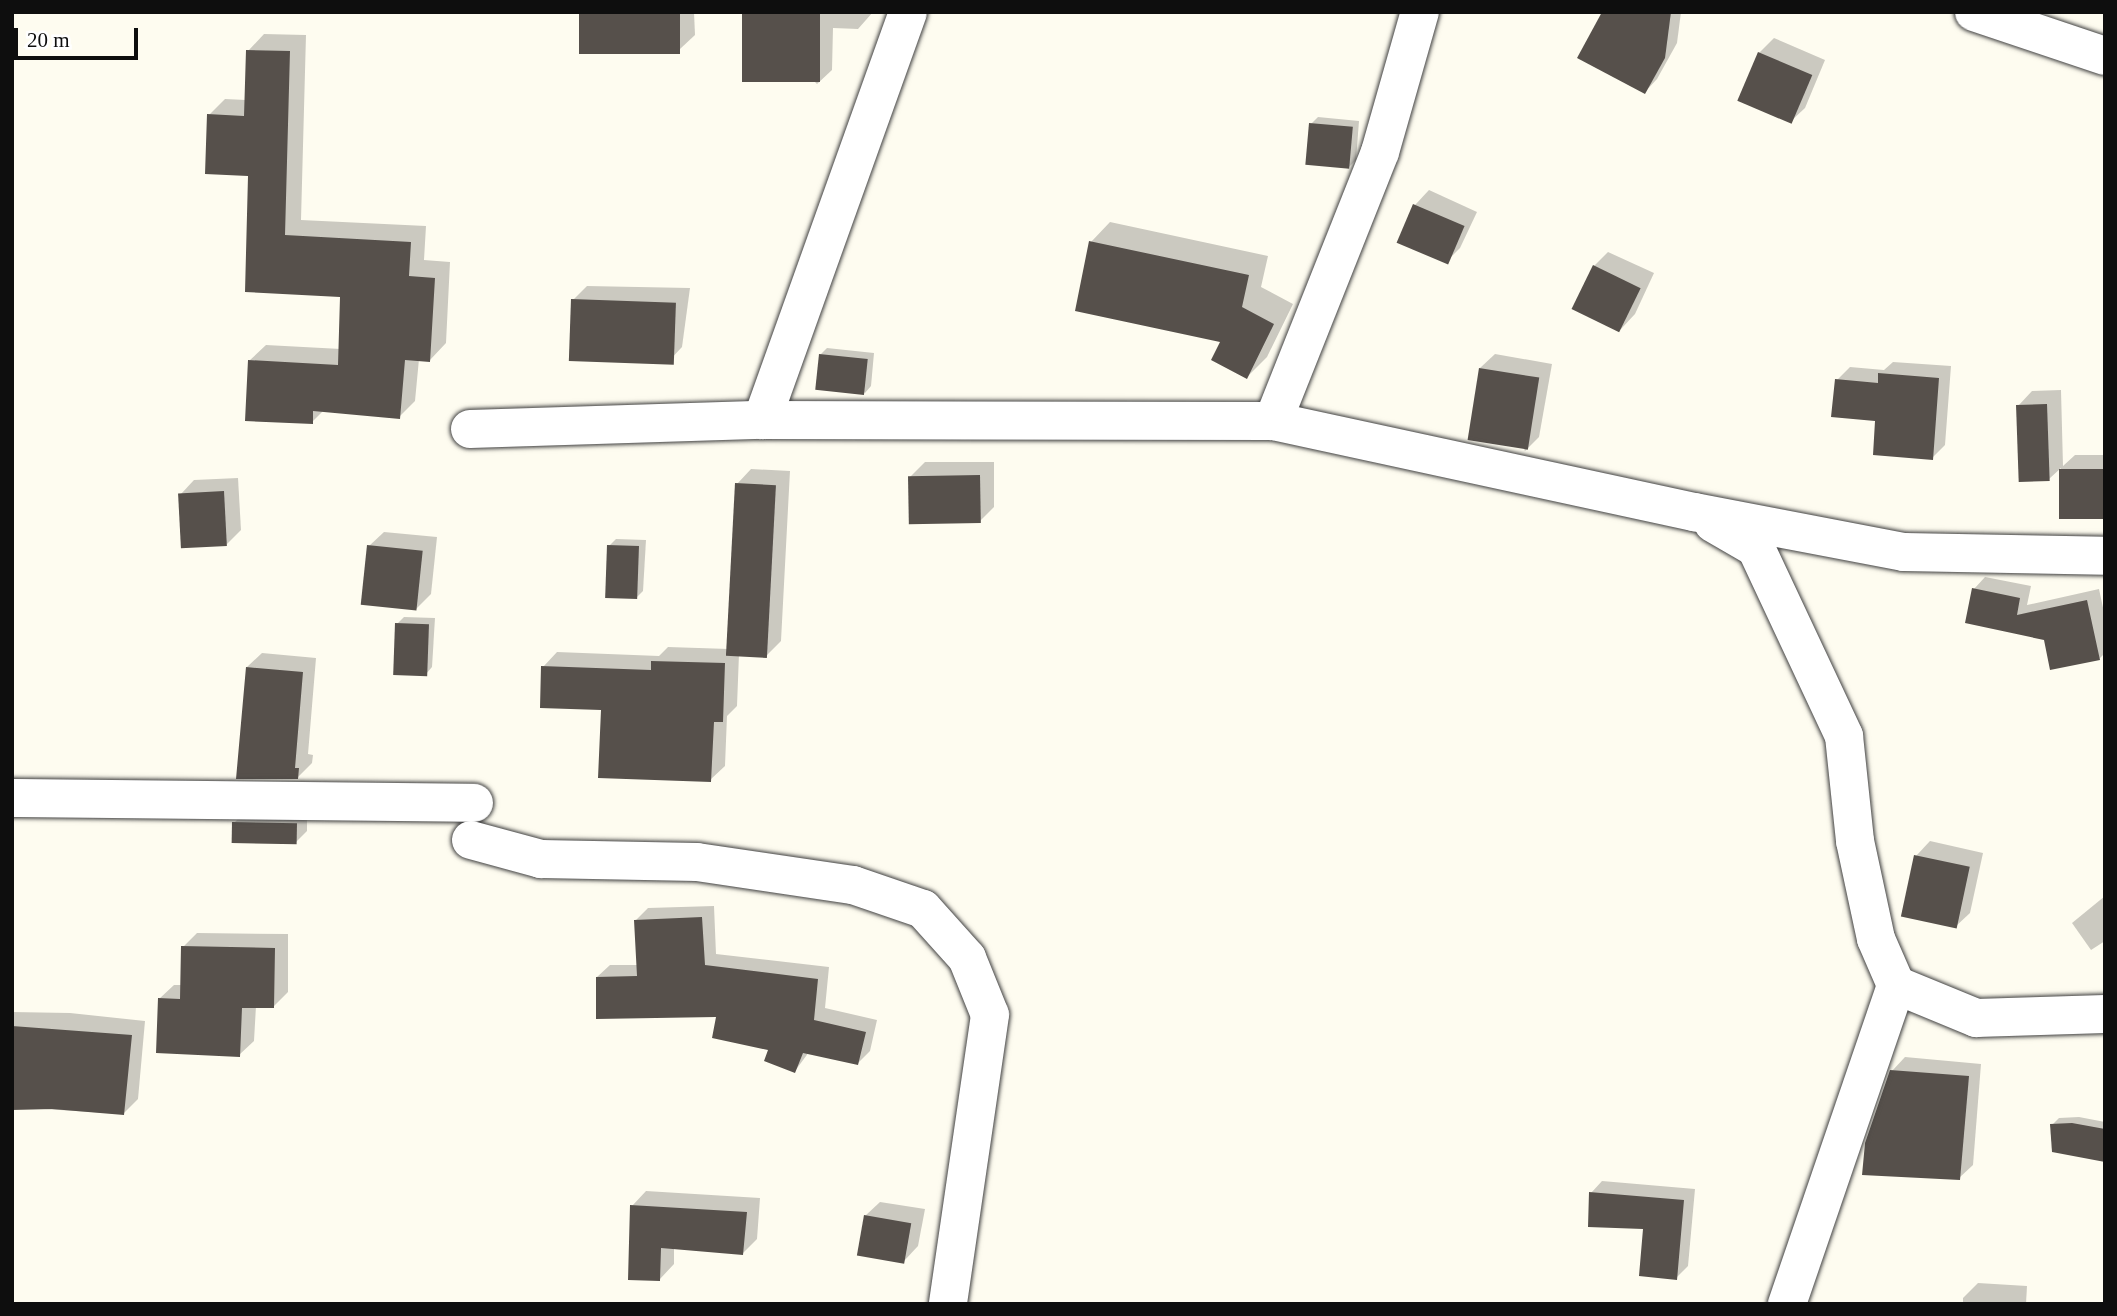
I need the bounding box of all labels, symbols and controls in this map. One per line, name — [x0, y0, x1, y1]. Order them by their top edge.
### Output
scale bar — [18, 14, 142, 58]
text: 20 m — [27, 28, 70, 52]

